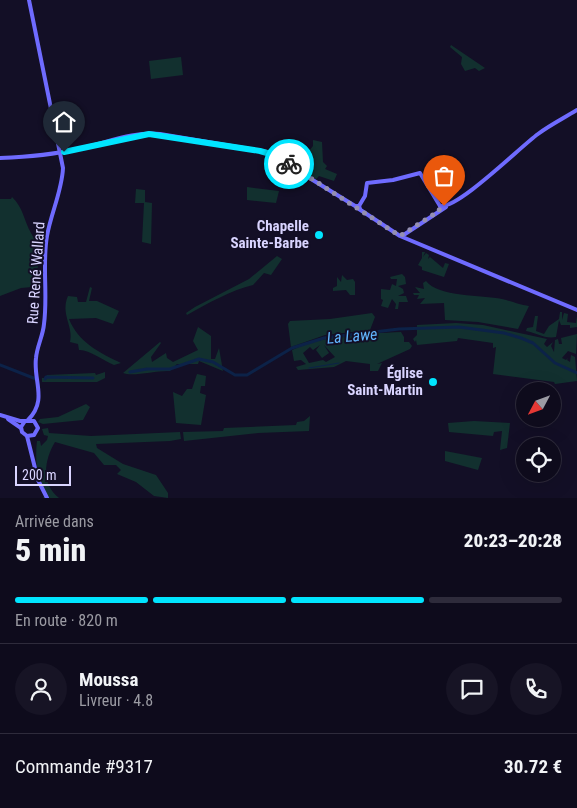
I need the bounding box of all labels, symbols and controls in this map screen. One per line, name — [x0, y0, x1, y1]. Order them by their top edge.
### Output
pin — [43, 101, 85, 152]
icon: home — [50, 108, 78, 136]
courier — [264, 139, 314, 189]
icon: bike — [275, 150, 303, 178]
pin — [423, 155, 465, 206]
icon: bag — [430, 162, 458, 190]
place label: Chapelle Sainte-Barbe — [230, 217, 309, 252]
street label: Rue René Wallard — [23, 221, 49, 325]
marker: Chapelle Sainte-Barbe — [313, 229, 325, 241]
water label: La Lawe — [326, 324, 378, 348]
place label: Église Saint-Martin — [347, 364, 423, 399]
marker: Église Saint-Martin — [427, 376, 439, 388]
north arrow — [516, 382, 561, 428]
map controls — [516, 382, 561, 482]
button: locate — [516, 437, 561, 482]
scale bar — [15, 463, 71, 486]
text: 200 m — [22, 467, 57, 483]
text: Arrivée dans — [15, 512, 94, 531]
text: 20:23–20:28 — [464, 529, 562, 552]
text: 5 min — [15, 531, 86, 569]
text: En route · 820 m — [15, 611, 118, 630]
button: person — [15, 663, 67, 715]
button: chat — [446, 663, 498, 715]
button: phone — [510, 663, 562, 715]
text: Moussa — [79, 668, 138, 691]
text: Livreur · 4.8 — [79, 691, 153, 710]
text: Commande #9317 — [15, 755, 153, 778]
text: 30.72 € — [504, 755, 562, 778]

